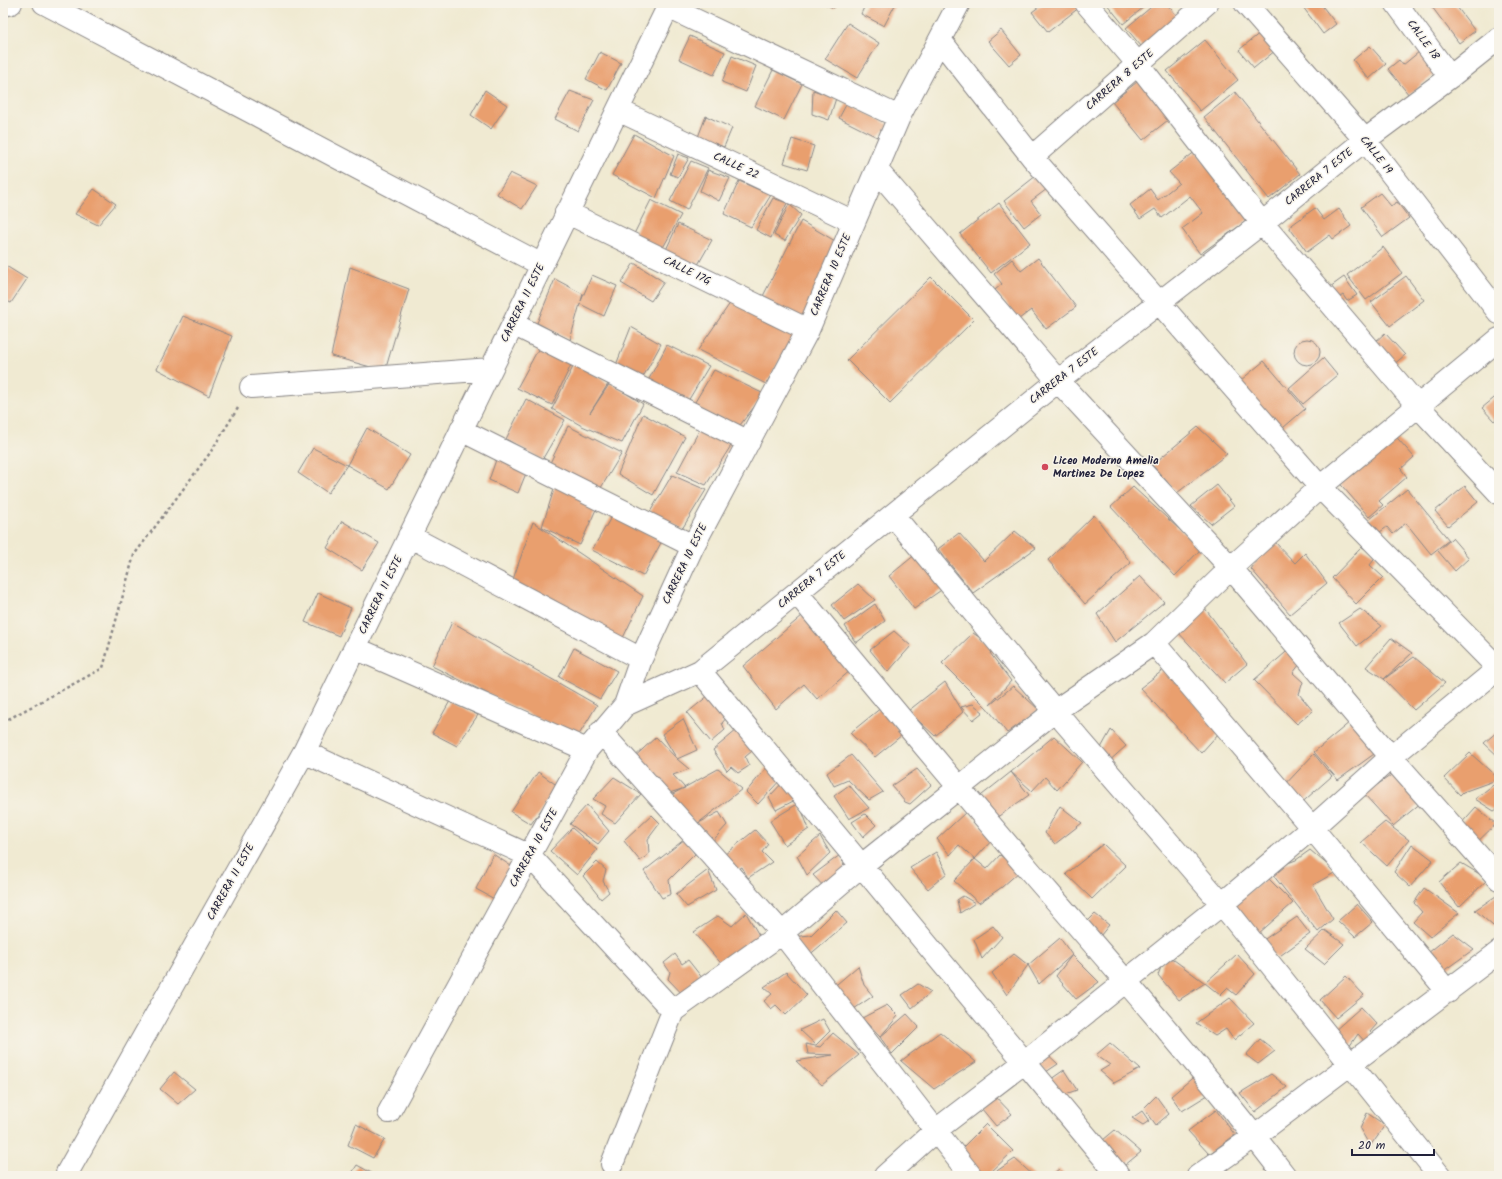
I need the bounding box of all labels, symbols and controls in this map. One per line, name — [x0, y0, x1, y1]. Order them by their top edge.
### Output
street label: CALLE 18 — [1402, 16, 1444, 64]
street label: CARRERA 8 ESTE — [1082, 45, 1159, 115]
street label: CALLE 19 — [1355, 132, 1397, 179]
street label: CARRERA 7 ESTE — [1281, 143, 1358, 210]
street label: CALLE 22 — [710, 148, 762, 184]
street label: CARRERA 10 ESTE — [806, 230, 857, 319]
street label: CALLE 17G — [660, 252, 714, 290]
street label: CARRERA 11 ESTE — [496, 260, 550, 346]
street label: CARRERA 7 ESTE — [1025, 343, 1103, 409]
place label: Liceo Moderno Amelia Martinez De Lopez — [1053, 452, 1159, 483]
marker: Liceo Moderno Amelia Martinez De Lopez — [1040, 462, 1050, 472]
street label: CARRERA 10 ESTE — [658, 520, 713, 608]
street label: CARRERA 7 ESTE — [774, 546, 851, 613]
street label: CARRERA 11 ESTE — [354, 552, 408, 638]
street label: CARRERA 10 ESTE — [505, 805, 563, 891]
street label: CARRERA 11 ESTE — [202, 840, 260, 924]
scale bar — [1352, 1131, 1434, 1157]
text: 20 m — [1358, 1136, 1386, 1155]

